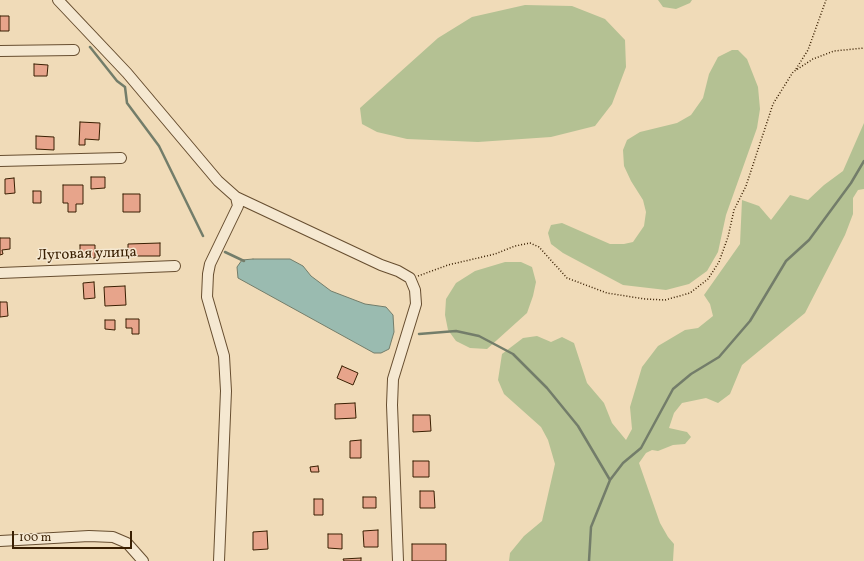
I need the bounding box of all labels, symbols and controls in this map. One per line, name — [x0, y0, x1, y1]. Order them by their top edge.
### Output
street label: Луговая улица — [37, 244, 137, 266]
scale bar — [14, 523, 134, 549]
text: 100 m — [19, 530, 51, 546]

